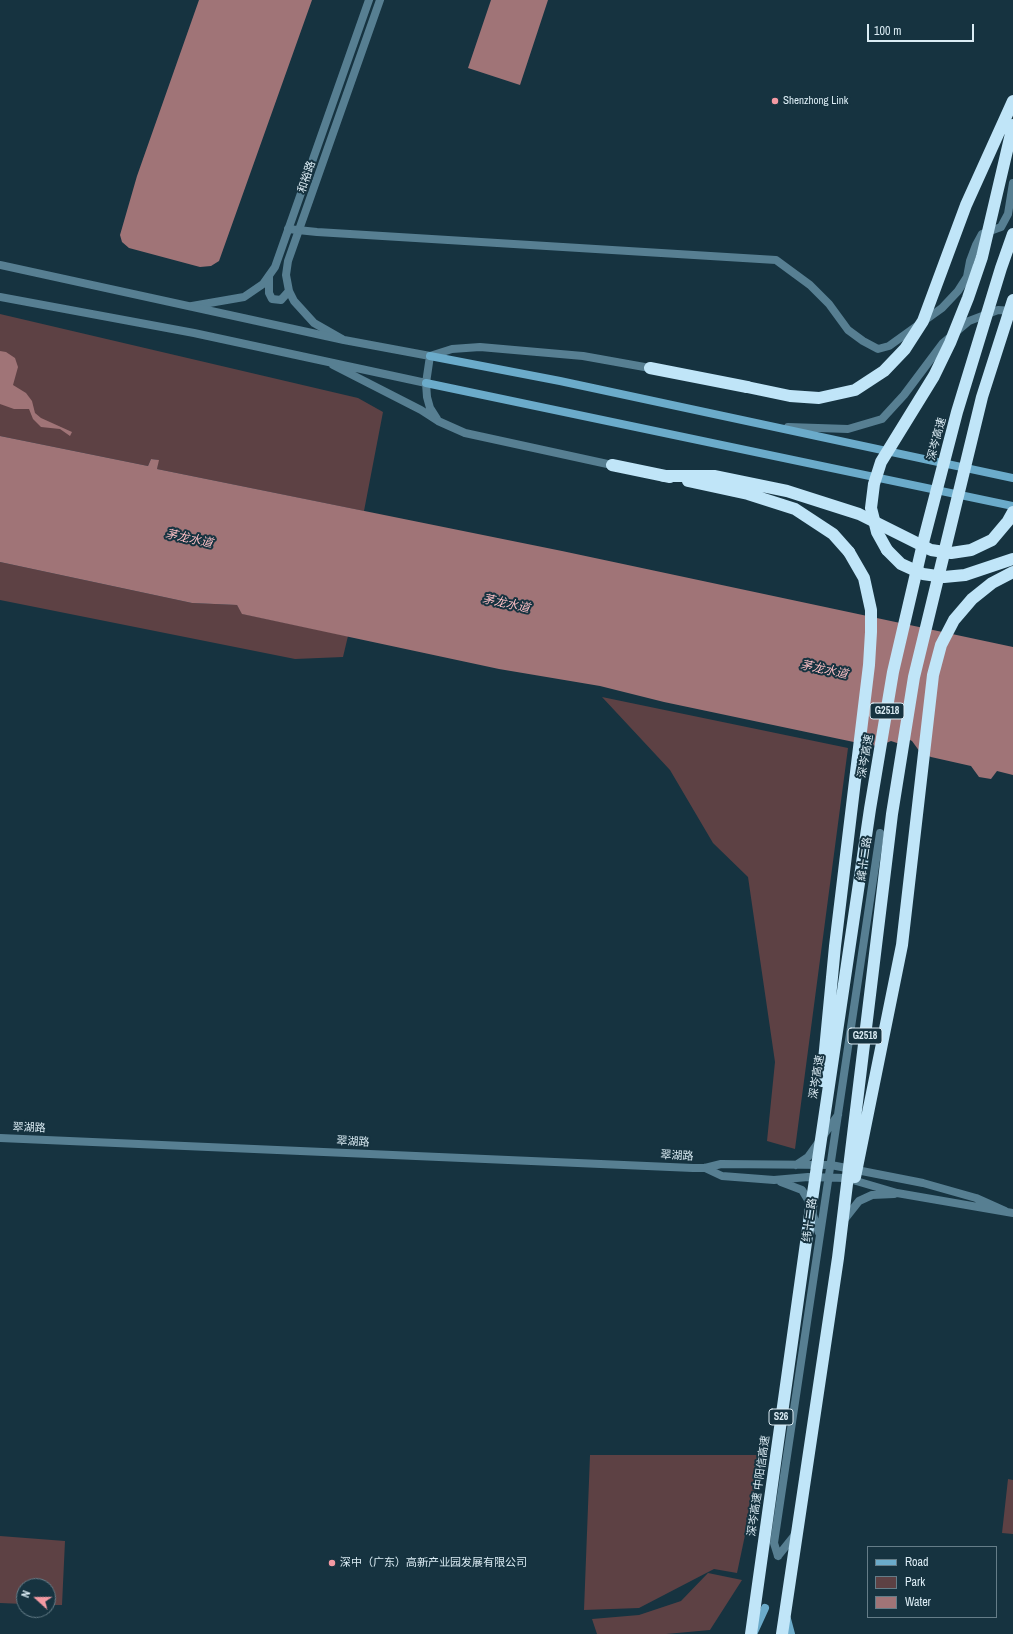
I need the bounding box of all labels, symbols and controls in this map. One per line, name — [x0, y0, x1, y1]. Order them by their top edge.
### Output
scale bar — [869, 16, 976, 42]
text: 100 m — [874, 23, 901, 39]
place label: Shenzhong Link — [783, 94, 848, 108]
marker: Shenzhong Link — [770, 96, 780, 106]
street label: 和裕路 — [295, 159, 319, 195]
street label: 深岑高速 — [925, 416, 949, 462]
water label: 茅龙水道 — [164, 527, 214, 551]
water label: 茅龙水道 — [481, 592, 531, 616]
water label: 茅龙水道 — [799, 658, 849, 682]
road number: G2518 — [870, 703, 904, 719]
street label: 深岑高速 — [856, 733, 876, 779]
street label: 緯十二路 — [855, 836, 875, 882]
road number: G2518 — [848, 1028, 882, 1044]
street label: 深岑高速 — [807, 1054, 827, 1100]
street label: 翠湖路 — [12, 1121, 46, 1135]
street label: 翠湖路 — [336, 1135, 370, 1149]
street label: 翠湖路 — [660, 1149, 694, 1163]
street label: 纬十二路 — [800, 1197, 820, 1243]
road number: S26 — [769, 1409, 793, 1425]
street label: 深岑高速 中阳信高速 — [745, 1435, 773, 1537]
legend — [867, 1546, 997, 1618]
text: Road — [905, 1554, 929, 1570]
place label: 深中（广东）高新产业园发展有限公司 — [340, 1556, 527, 1570]
marker: 深中（广东）高新产业园发展有限公司 — [327, 1558, 337, 1568]
text: Park — [905, 1574, 925, 1590]
north arrow — [16, 1578, 56, 1618]
text: N — [18, 1589, 33, 1600]
text: Water — [905, 1594, 931, 1610]

